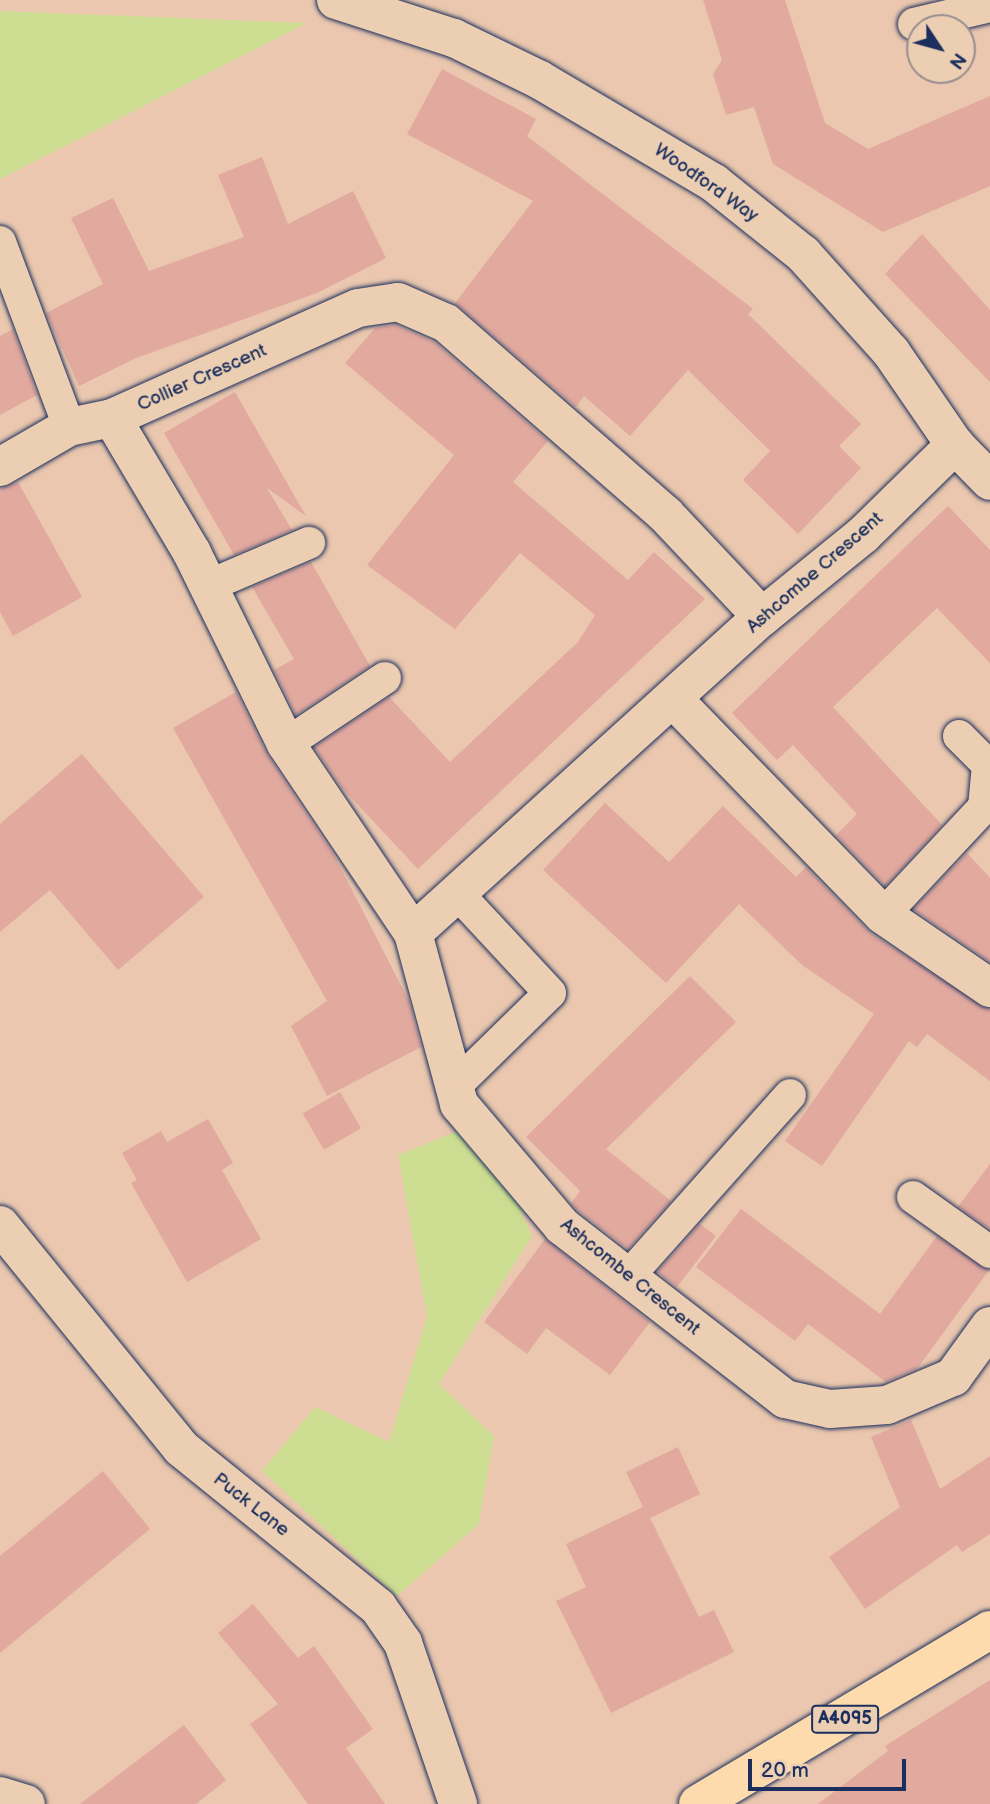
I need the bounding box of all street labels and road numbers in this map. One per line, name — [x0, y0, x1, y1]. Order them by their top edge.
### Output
street label: Woodford Way — [649, 138, 763, 228]
street label: Collier Crescent — [134, 339, 270, 417]
street label: Ashcombe Crescent — [742, 508, 888, 638]
street label: Ashcombe Crescent — [555, 1214, 705, 1340]
street label: Puck Lane — [208, 1468, 294, 1542]
road number: A4095 — [810, 1704, 880, 1734]

